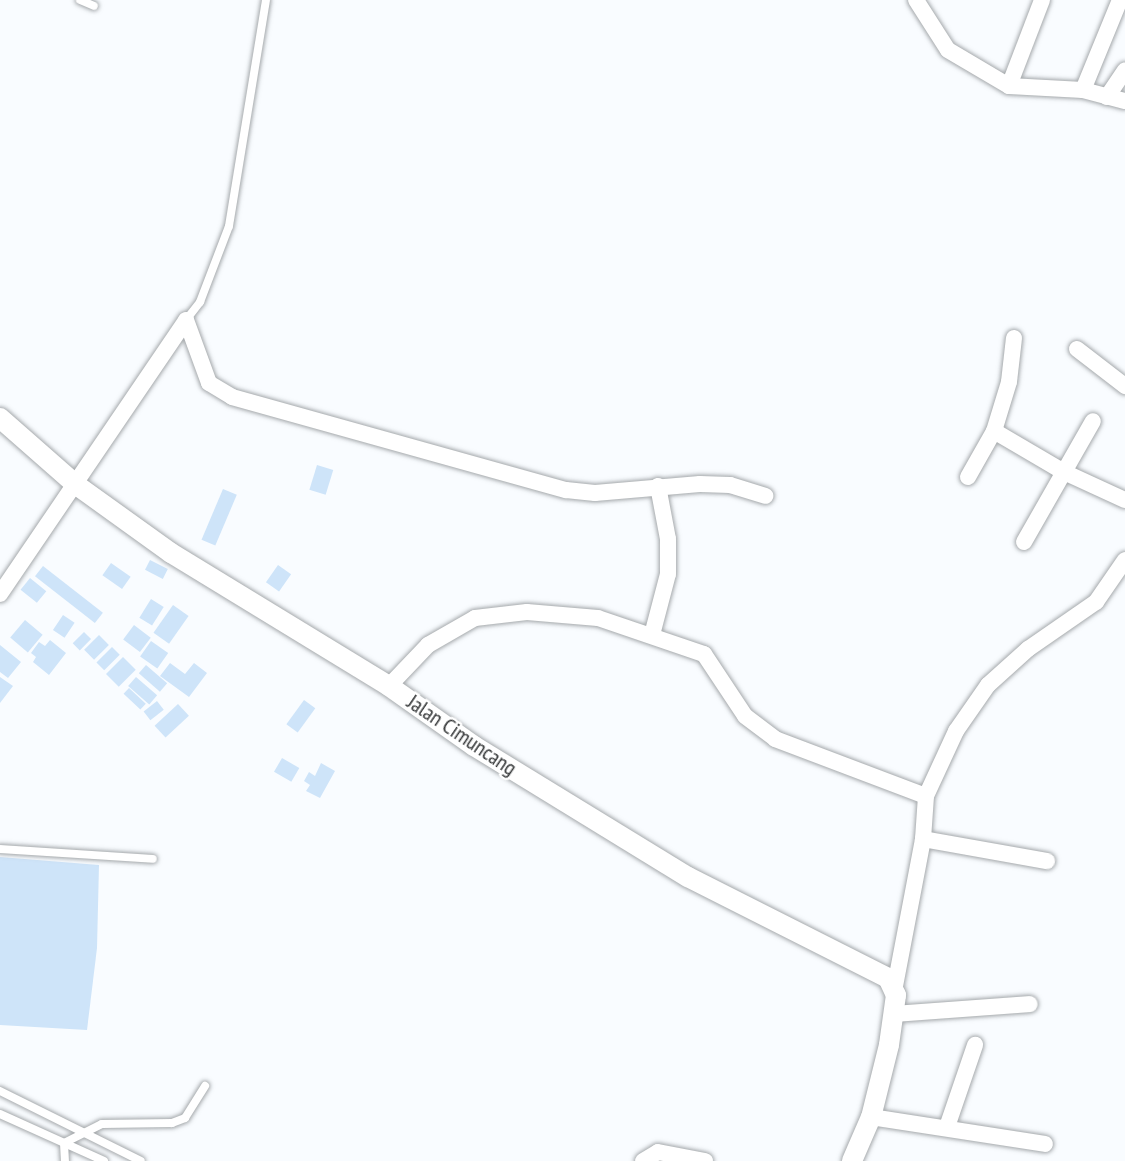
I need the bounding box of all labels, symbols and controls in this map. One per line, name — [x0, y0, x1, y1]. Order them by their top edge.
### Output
street label: Jalan Cimuncang — [402, 689, 522, 781]

